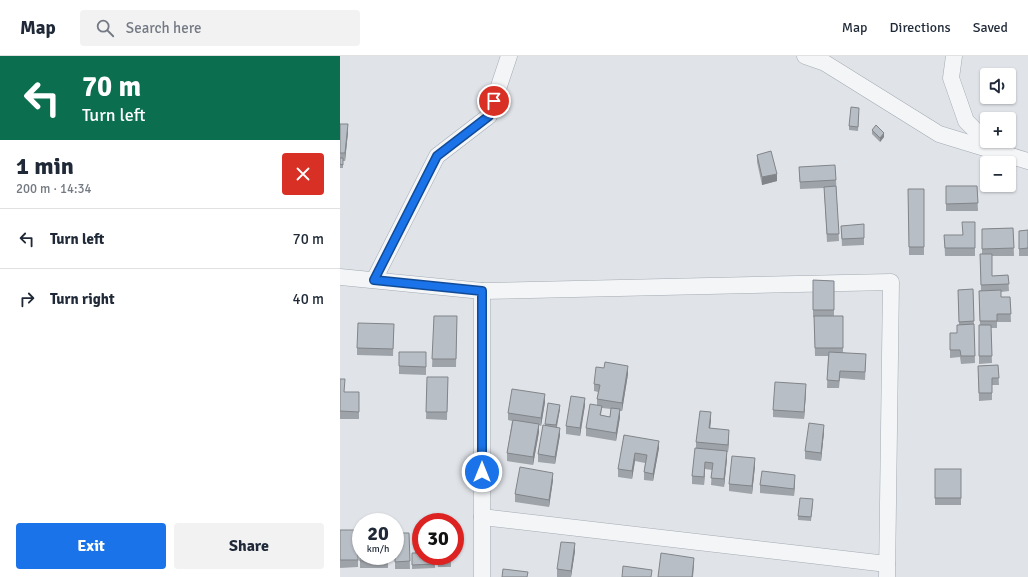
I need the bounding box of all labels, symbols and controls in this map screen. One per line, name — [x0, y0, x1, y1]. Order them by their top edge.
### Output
search box — [80, 10, 360, 46]
text: Map — [20, 16, 56, 40]
icon: search — [94, 17, 116, 39]
text: Search here — [126, 19, 201, 37]
text: Map — [842, 19, 868, 36]
text: Directions — [890, 19, 951, 36]
text: Saved — [973, 19, 1008, 36]
map controls — [980, 68, 1016, 192]
button: sound — [980, 68, 1016, 104]
text: 70 m — [82, 70, 141, 104]
icon: left — [16, 72, 68, 124]
pin — [477, 84, 511, 118]
icon: arrive — [483, 90, 505, 112]
text: Turn left — [82, 104, 145, 126]
button: + — [980, 112, 1016, 148]
text: 1 min — [16, 151, 74, 181]
button: close — [282, 153, 324, 195]
button: − — [980, 156, 1016, 192]
text: 200 m · 14:34 — [16, 181, 92, 197]
icon: left — [16, 228, 38, 250]
text: Turn left — [50, 230, 104, 248]
text: 70 m — [293, 230, 324, 248]
icon: right — [16, 288, 38, 310]
text: Turn right — [50, 290, 115, 308]
text: 40 m — [293, 290, 324, 308]
position arrow — [461, 451, 503, 493]
speed limit sign: 30 — [412, 513, 464, 565]
text: 20 — [367, 521, 389, 546]
button: Exit — [16, 523, 166, 569]
button: Share — [174, 523, 324, 569]
text: km/h — [367, 543, 389, 555]

